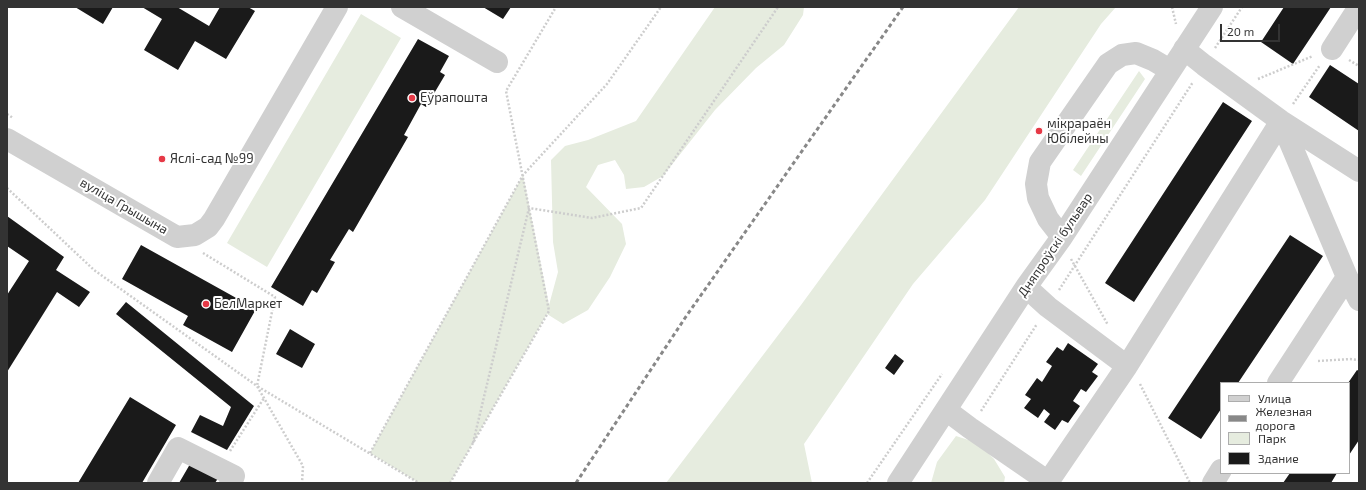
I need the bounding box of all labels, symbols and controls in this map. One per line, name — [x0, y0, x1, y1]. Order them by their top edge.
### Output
scale bar — [1222, 16, 1282, 42]
text: 20 m — [1227, 24, 1254, 38]
place label: Еўрапошта — [420, 90, 488, 106]
marker: Еўрапошта — [407, 93, 417, 103]
place label: мікрараён Юбілейны — [1047, 116, 1111, 147]
marker: мікрараён Юбілейны — [1034, 126, 1044, 136]
place label: Яслі-сад №99 — [170, 151, 254, 167]
marker: Яслі-сад №99 — [157, 154, 167, 164]
street label: вуліца Грышына — [77, 175, 171, 237]
street label: Дняпроўскі бульвар — [1014, 190, 1096, 300]
place label: БелМаркет — [214, 296, 282, 312]
marker: БелМаркет — [201, 299, 211, 309]
legend — [1220, 382, 1350, 474]
text: Улица — [1258, 391, 1291, 405]
text: Железная дорога — [1255, 404, 1312, 432]
text: Парк — [1258, 431, 1286, 445]
text: Здание — [1258, 451, 1299, 465]

